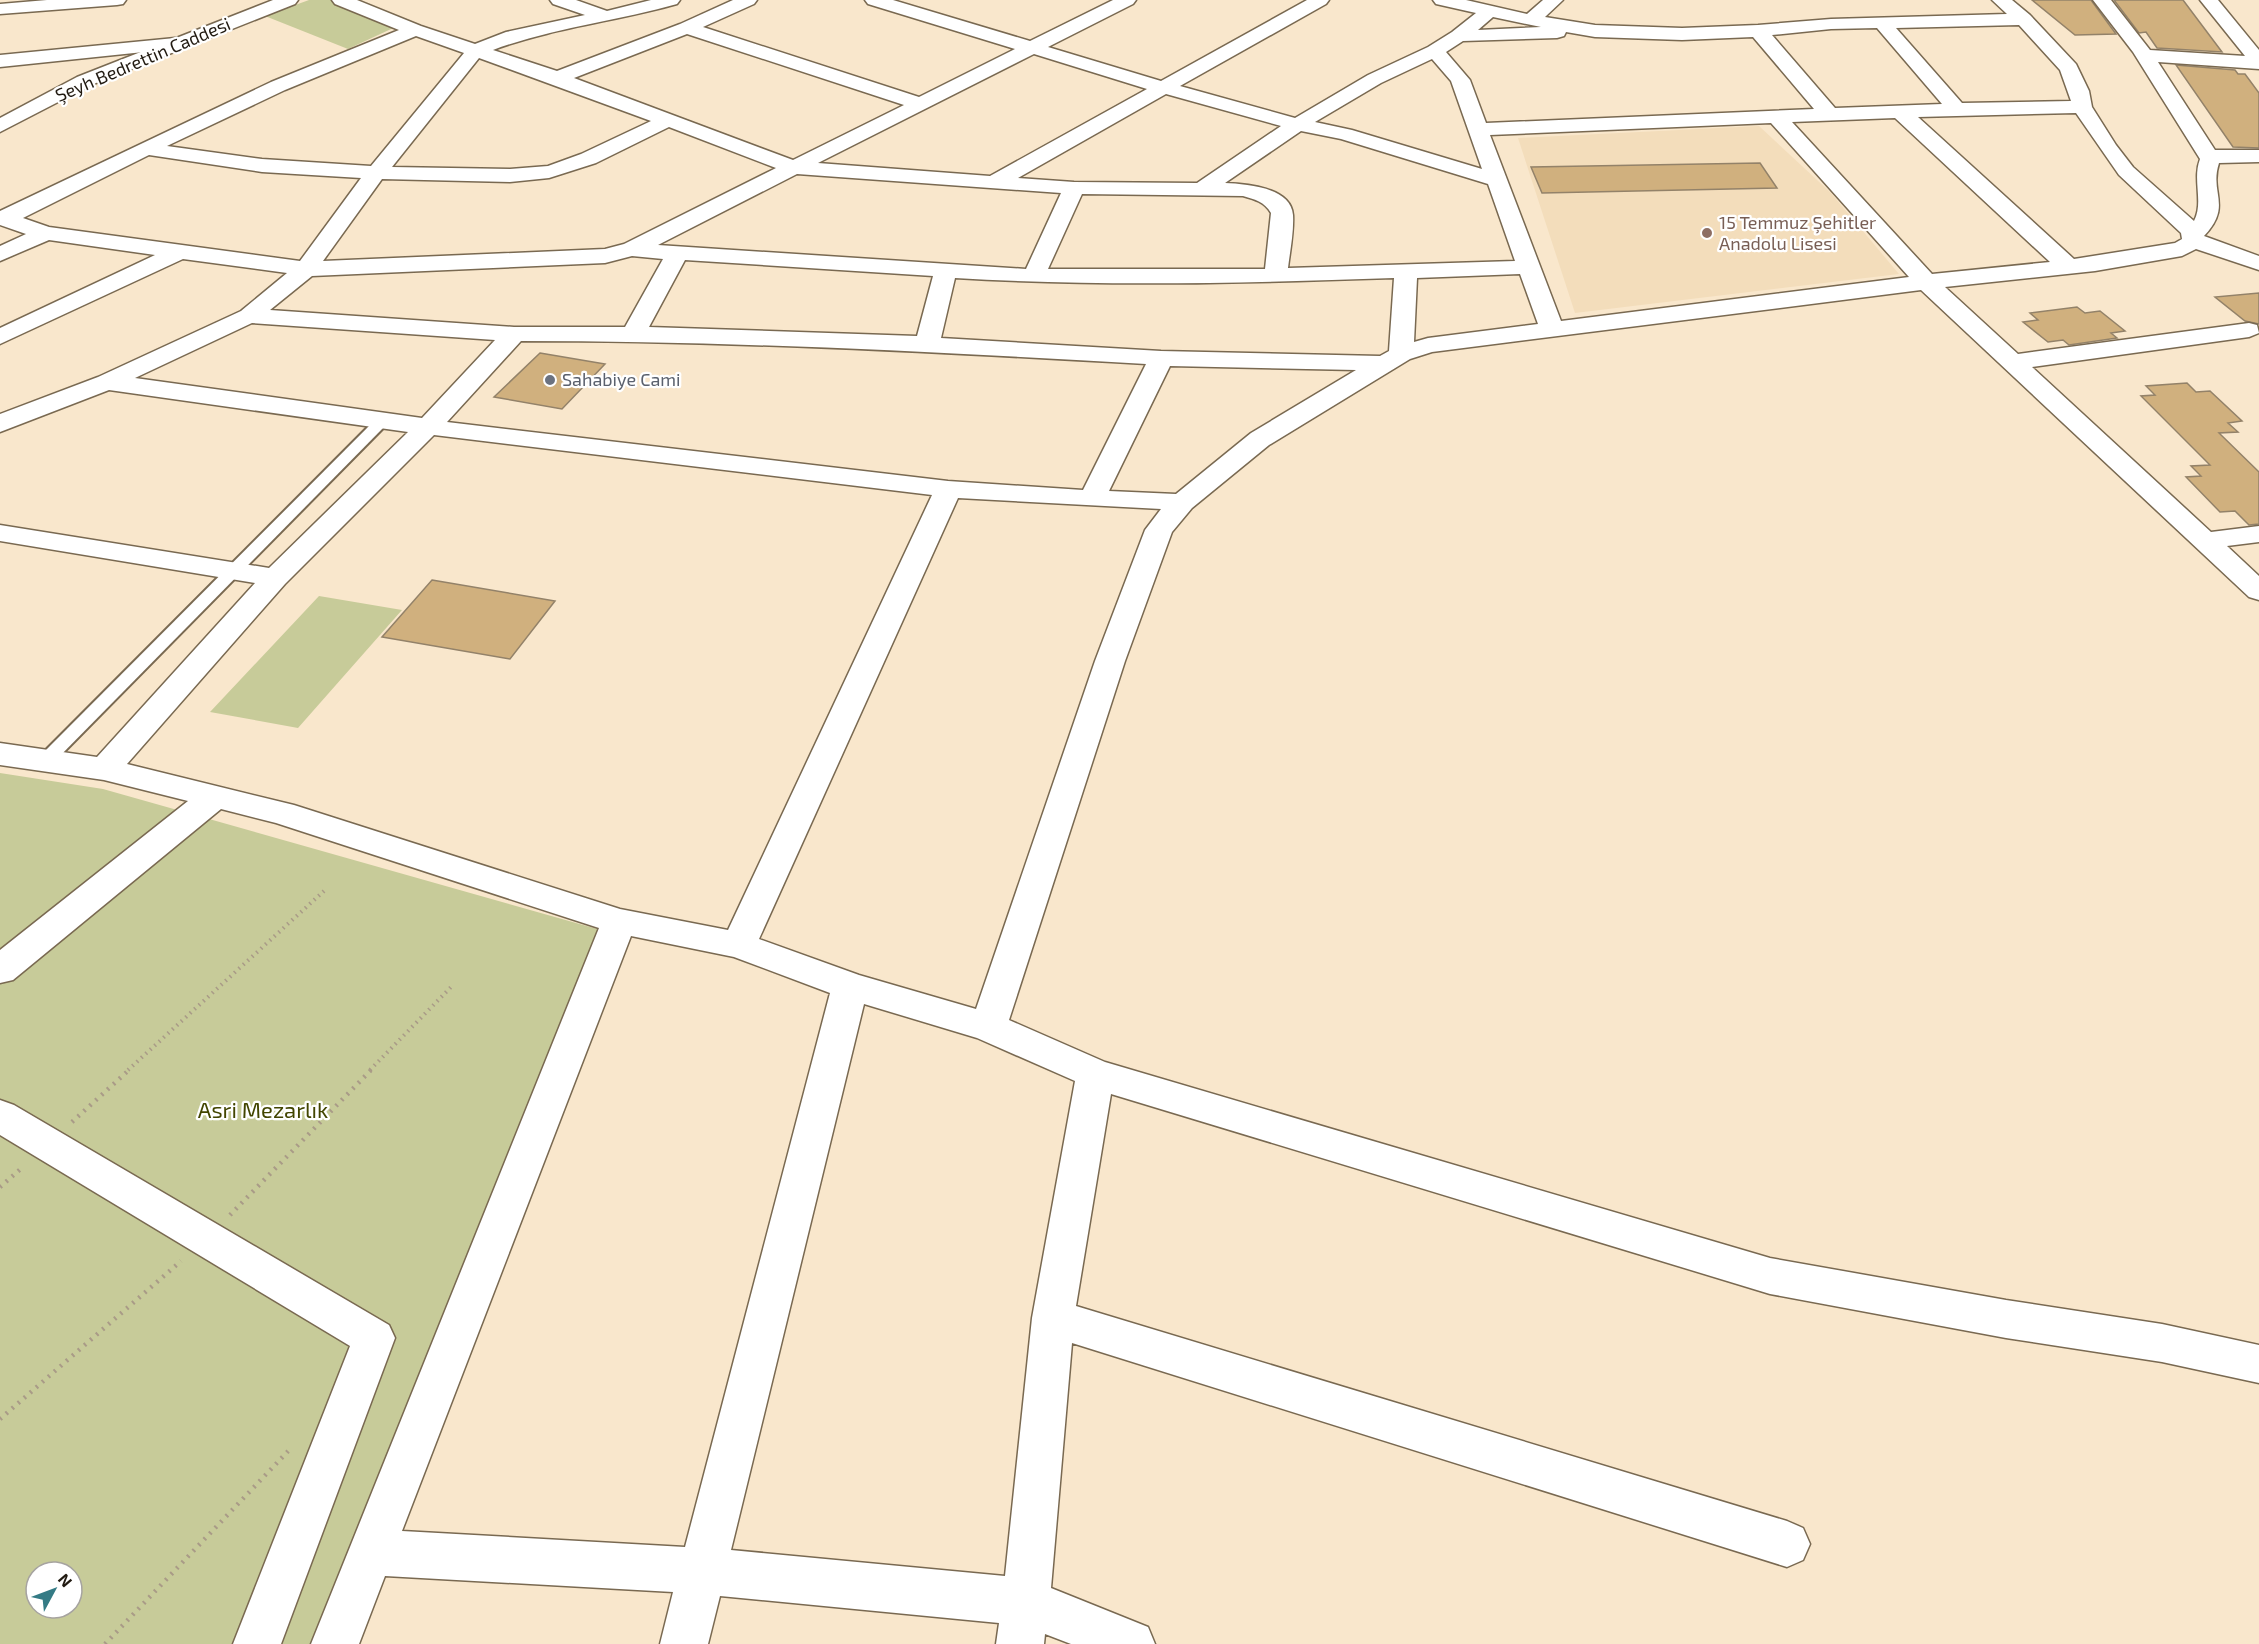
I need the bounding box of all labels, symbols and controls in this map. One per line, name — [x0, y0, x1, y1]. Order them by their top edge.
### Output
street label: Şeyh Bedrettin Caddesi — [52, 12, 234, 107]
place label: 15 Temmuz Şehitler Anadolu Lisesi — [1719, 211, 1876, 254]
marker: 15 Temmuz Şehitler Anadolu Lisesi — [1700, 226, 1714, 240]
place label: Sahabiye Cami — [562, 368, 681, 390]
marker: Sahabiye Cami — [543, 373, 557, 387]
park label: Asri Mezarlık — [198, 1096, 328, 1122]
north arrow — [24, 1560, 84, 1620]
text: N — [55, 1569, 77, 1590]

